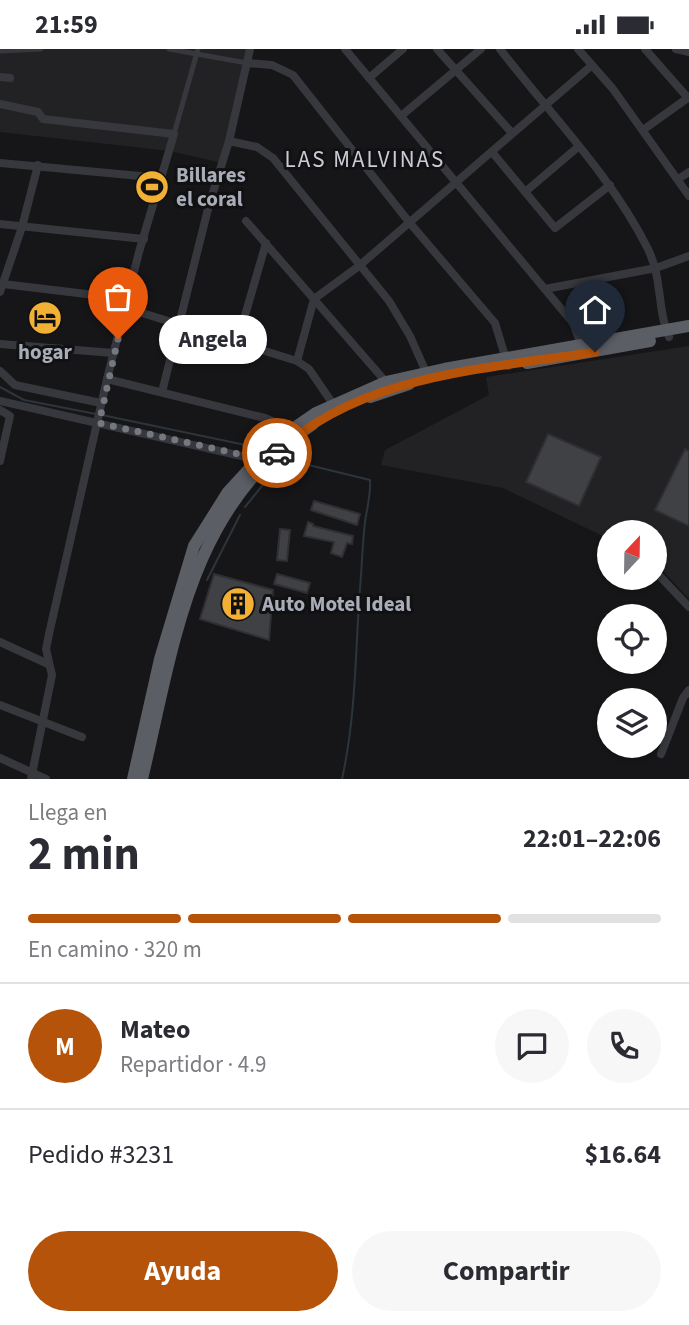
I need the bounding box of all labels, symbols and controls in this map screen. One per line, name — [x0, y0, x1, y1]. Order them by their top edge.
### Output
text: 21:59 — [35, 6, 98, 43]
district label: LAS MALVINAS — [285, 143, 445, 176]
place label: Billares el coral — [176, 160, 246, 214]
sports icon: Billares el coral — [133, 168, 171, 206]
pin — [88, 267, 148, 339]
icon: bag — [99, 278, 137, 316]
pin — [565, 280, 625, 352]
icon: home — [576, 291, 614, 329]
hotel icon: hogar — [26, 299, 64, 337]
callout: Angela — [160, 315, 268, 363]
text: Angela — [179, 323, 247, 356]
place label: hogar — [18, 337, 73, 367]
courier — [242, 418, 312, 488]
icon: car — [258, 434, 296, 472]
north arrow — [597, 520, 667, 590]
map controls — [597, 520, 667, 758]
building icon: Auto Motel Ideal — [219, 585, 257, 623]
place label: Auto Motel Ideal — [261, 589, 411, 619]
button: locate — [597, 604, 667, 674]
button: layers — [597, 688, 667, 758]
text: Llega en — [28, 796, 108, 829]
text: 22:01–22:06 — [523, 820, 661, 857]
text: 2 min — [28, 822, 140, 887]
text: En camino · 320 m — [28, 933, 202, 966]
button: chat — [495, 1009, 569, 1083]
button: phone — [587, 1009, 661, 1083]
text: Mateo — [120, 1011, 190, 1048]
text: M — [55, 1028, 75, 1065]
text: Repartidor · 4.9 — [120, 1048, 266, 1081]
text: Pedido #3231 — [28, 1136, 174, 1173]
text: $16.64 — [585, 1136, 661, 1173]
button: Ayuda — [28, 1231, 338, 1311]
button: Compartir — [352, 1231, 661, 1311]

